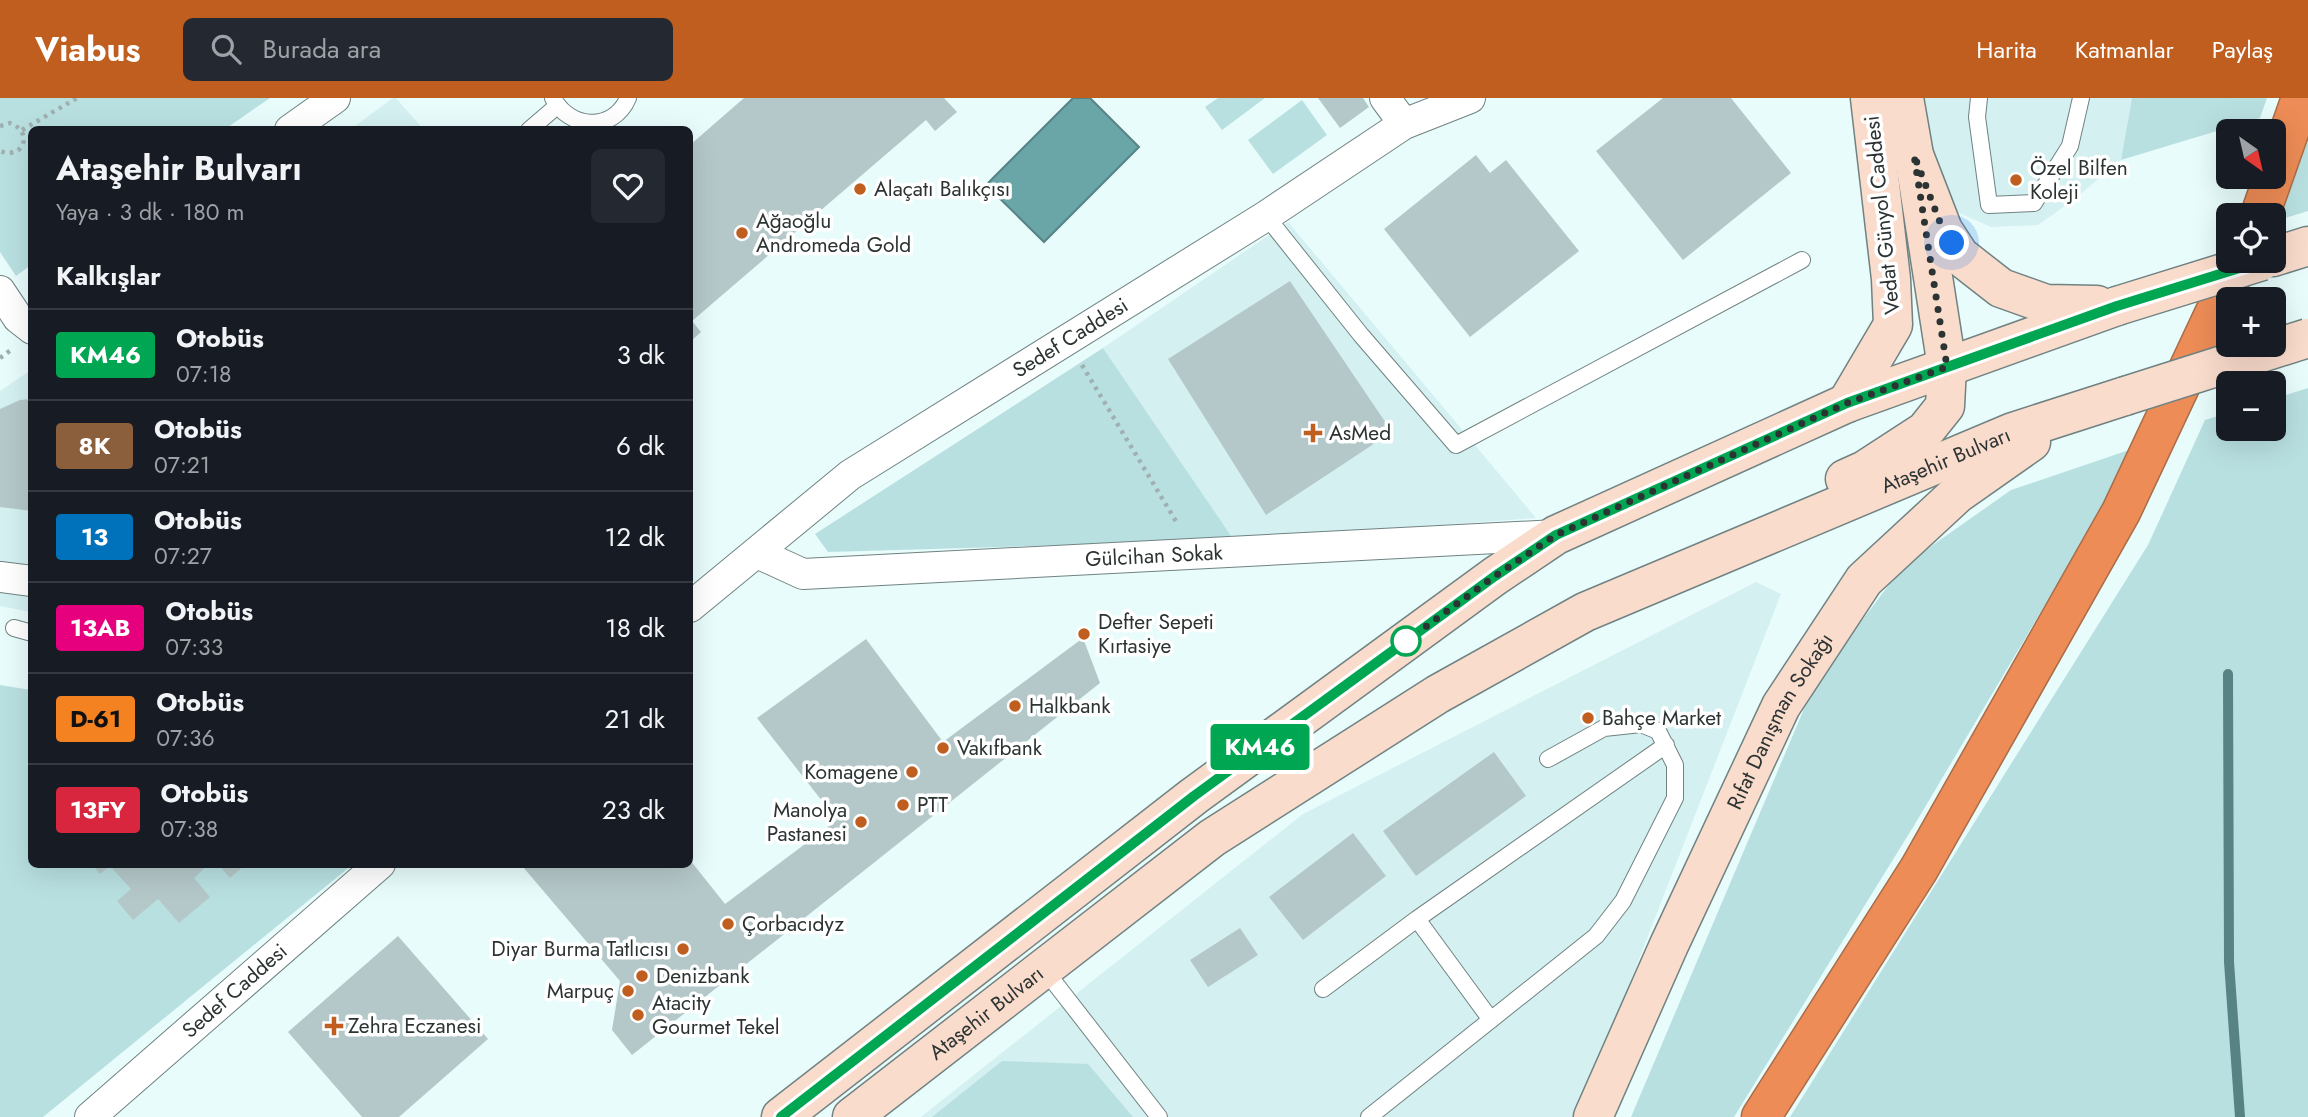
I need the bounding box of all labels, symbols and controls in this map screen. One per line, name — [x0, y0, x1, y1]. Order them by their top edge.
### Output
search box — [183, 18, 673, 81]
text: Viabus — [35, 26, 141, 73]
icon: search — [207, 30, 245, 68]
text: Burada ara — [263, 30, 381, 68]
text: Harita — [1976, 32, 2037, 67]
text: Katmanlar — [2075, 32, 2174, 67]
text: Paylaş — [2212, 32, 2273, 67]
street label: Vedat Günyol Caddesi — [1857, 114, 1907, 316]
north arrow — [2216, 119, 2286, 189]
map controls — [2216, 119, 2286, 441]
text: Ataşehir Bulvarı — [56, 145, 302, 192]
button: heart — [591, 149, 665, 223]
place label: Özel Bilfen Koleji — [2030, 153, 2128, 207]
marker: Özel Bilfen Koleji — [2008, 172, 2024, 188]
place label: Alaçatı Balıkçısı — [874, 174, 1010, 204]
marker: Alaçatı Balıkçısı — [852, 181, 868, 197]
text: Yaya · 3 dk · 180 m — [56, 195, 244, 229]
button: locate — [2216, 203, 2286, 273]
place label: Ağaoğlu Andromeda Gold — [756, 206, 911, 260]
marker: Ağaoğlu Andromeda Gold — [734, 225, 750, 241]
your location — [1934, 225, 1969, 260]
text: Kalkışlar — [56, 257, 161, 295]
button: + — [2216, 287, 2286, 357]
street label: Sedef Caddesi — [1007, 291, 1134, 385]
text: Otobüs — [176, 319, 264, 357]
text: 3 dk — [617, 336, 665, 374]
text: KM46 — [70, 337, 141, 372]
text: 07:18 — [176, 357, 232, 391]
button: − — [2216, 371, 2286, 441]
text: Otobüs — [154, 410, 242, 448]
place label: AsMed — [1329, 418, 1391, 448]
street label: Ataşehir Bulvarı — [1876, 420, 2015, 501]
marker: AsMed — [1303, 423, 1323, 443]
text: 6 dk — [616, 427, 665, 465]
text: 8K — [79, 428, 110, 463]
text: 07:21 — [154, 448, 210, 482]
text: Otobüs — [154, 501, 242, 539]
text: 12 dk — [604, 518, 665, 556]
text: 13 — [81, 519, 108, 554]
street label: Gülcihan Sokak — [1084, 537, 1224, 574]
text: 07:27 — [154, 539, 212, 573]
text: Otobüs — [165, 592, 253, 630]
place label: Defter Sepeti Kırtasiye — [1098, 607, 1214, 661]
text: 18 dk — [605, 609, 665, 647]
text: 13AB — [70, 610, 130, 645]
marker: Defter Sepeti Kırtasiye — [1076, 626, 1092, 642]
unlabelled marker — [1391, 626, 1421, 656]
street label: Rıfat Danışman Sokağı — [1720, 627, 1840, 815]
text: 07:33 — [165, 630, 223, 664]
text: Otobüs — [156, 683, 244, 721]
place label: Halkbank — [1029, 691, 1111, 721]
marker: Halkbank — [1007, 698, 1023, 714]
text: 21 dk — [604, 700, 665, 738]
text: D-61 — [70, 701, 121, 736]
place label: Bahçe Market — [1602, 703, 1721, 733]
marker: Bahçe Market — [1580, 710, 1596, 726]
text: 07:36 — [156, 721, 215, 755]
line badge: KM46 — [1211, 724, 1309, 770]
text: KM46 — [1225, 729, 1295, 764]
place label: Vakıfbank — [957, 733, 1043, 763]
marker: Vakıfbank — [935, 740, 951, 756]
place label: Komagene — [804, 757, 898, 787]
marker: Komagene — [904, 764, 920, 780]
text: Otobüs — [161, 774, 248, 812]
place label: PTT — [917, 790, 948, 820]
text: 23 dk — [602, 791, 665, 829]
text: 13FY — [70, 792, 126, 827]
place label: Manolya Pastanesi — [767, 795, 847, 849]
marker: PTT — [895, 797, 911, 813]
text: 07:38 — [161, 812, 218, 846]
marker: Manolya Pastanesi — [853, 814, 869, 830]
place label: Çorbacıdyz — [742, 909, 844, 939]
marker: Çorbacıdyz — [720, 916, 736, 932]
place label: Diyar Burma Tatlıcısı — [491, 934, 669, 964]
street label: Sedef Caddesi — [176, 937, 294, 1045]
marker: Diyar Burma Tatlıcısı — [675, 941, 691, 957]
street label: Ataşehir Bulvarı — [923, 959, 1050, 1067]
place label: Denizbank — [656, 961, 750, 991]
marker: Denizbank — [634, 968, 650, 984]
place label: Marpuç — [547, 976, 614, 1006]
marker: Marpuç — [620, 983, 636, 999]
place label: Atacity Gourmet Tekel — [652, 988, 780, 1042]
marker: Atacity Gourmet Tekel — [630, 1007, 646, 1023]
place label: Zehra Eczanesi — [348, 1011, 481, 1041]
marker: Zehra Eczanesi — [326, 1018, 342, 1034]

